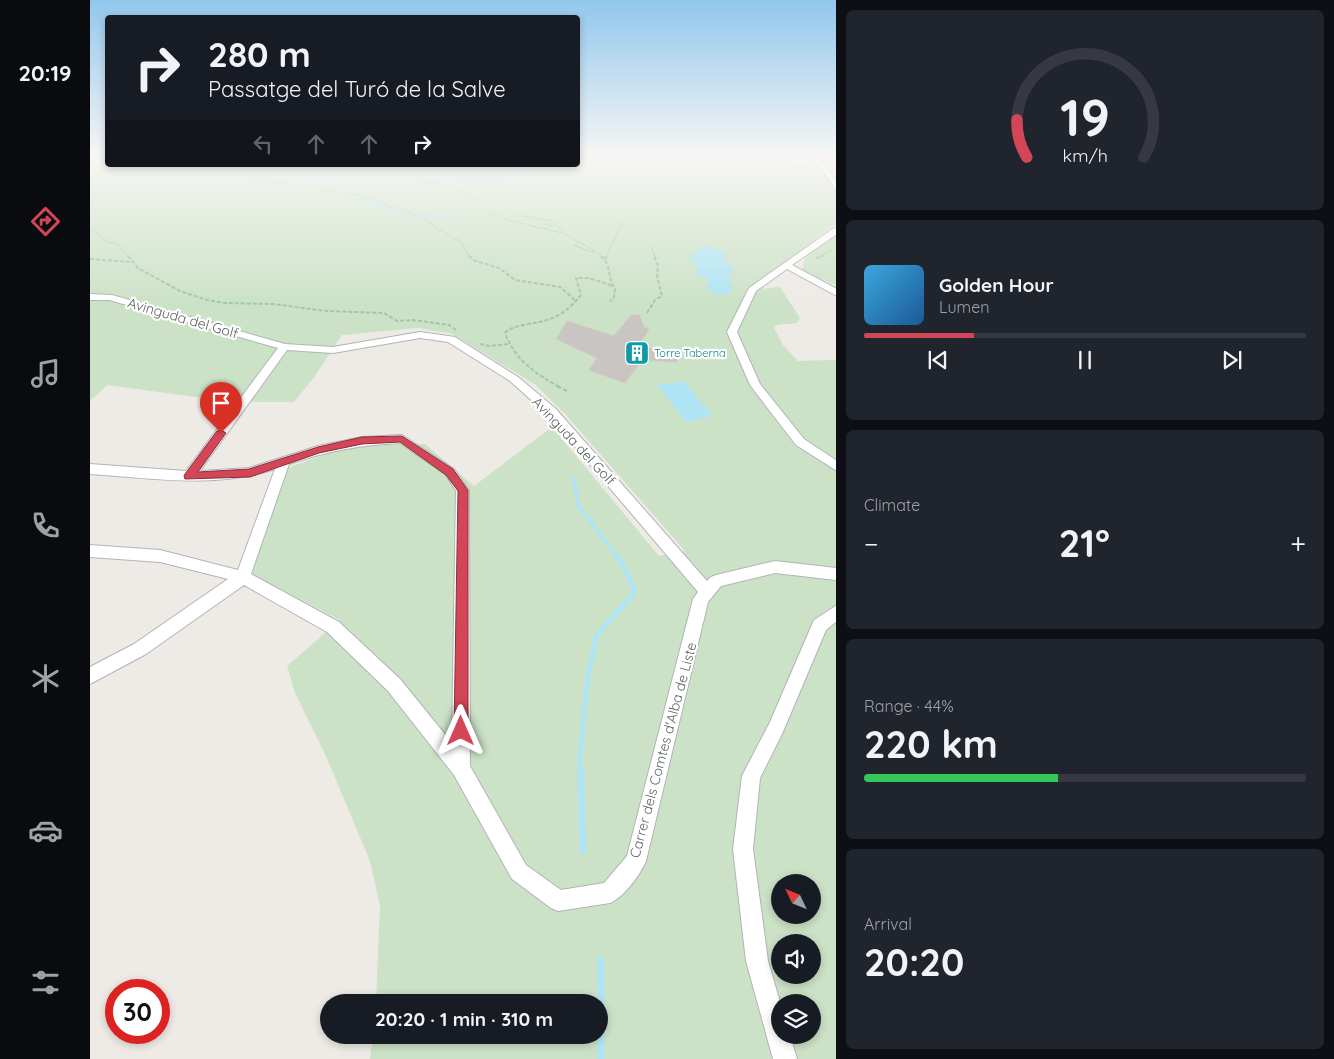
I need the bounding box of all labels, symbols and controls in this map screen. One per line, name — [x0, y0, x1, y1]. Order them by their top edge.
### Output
text: 280 m — [208, 32, 311, 76]
icon: right — [125, 35, 190, 100]
text: 20:19 — [18, 59, 72, 87]
text: Passatge del Turó de la Salve — [208, 75, 506, 103]
text: 19 — [1060, 84, 1110, 149]
icon: left — [249, 130, 277, 158]
icon: ahead — [302, 130, 330, 158]
icon: ahead — [355, 130, 383, 158]
icon: right — [408, 130, 436, 158]
text: km/h — [1062, 144, 1108, 166]
icon: directions — [28, 204, 63, 239]
text: Golden Hour — [939, 273, 1054, 297]
street label: Avinguda del Golf — [126, 294, 240, 342]
text: Lumen — [939, 297, 990, 317]
building icon: Torre Taberna — [624, 340, 650, 366]
place label: Torre Taberna — [654, 346, 726, 360]
icon: previous — [924, 346, 952, 374]
icon: pause — [1071, 346, 1099, 374]
icon: next — [1218, 346, 1246, 374]
icon: music — [28, 356, 63, 391]
pin — [200, 382, 242, 433]
icon: arrive — [207, 389, 235, 417]
street label: Avinguda del Golf — [528, 393, 620, 489]
text: Climate — [864, 495, 920, 515]
icon: phone — [28, 508, 63, 543]
text: 21° — [1059, 519, 1110, 567]
text: − — [864, 526, 879, 561]
text: + — [1290, 526, 1306, 561]
street label: Carrer dels Comtes d'Alba de Liste — [625, 640, 701, 860]
icon: climate — [28, 661, 63, 696]
text: Range · 44% — [864, 696, 954, 716]
position arrow — [434, 704, 486, 756]
text: 220 km — [864, 720, 998, 768]
icon: car — [28, 813, 63, 848]
north arrow — [771, 874, 821, 924]
map controls — [771, 874, 821, 1044]
text: Arrival — [864, 914, 912, 934]
button: sound — [771, 934, 821, 984]
text: 20:20 — [864, 938, 964, 986]
icon: filters — [28, 965, 63, 1000]
speed limit sign: 30 — [105, 979, 170, 1044]
button: layers — [771, 994, 821, 1044]
text: 20:20 · 1 min · 310 m — [375, 1007, 553, 1031]

